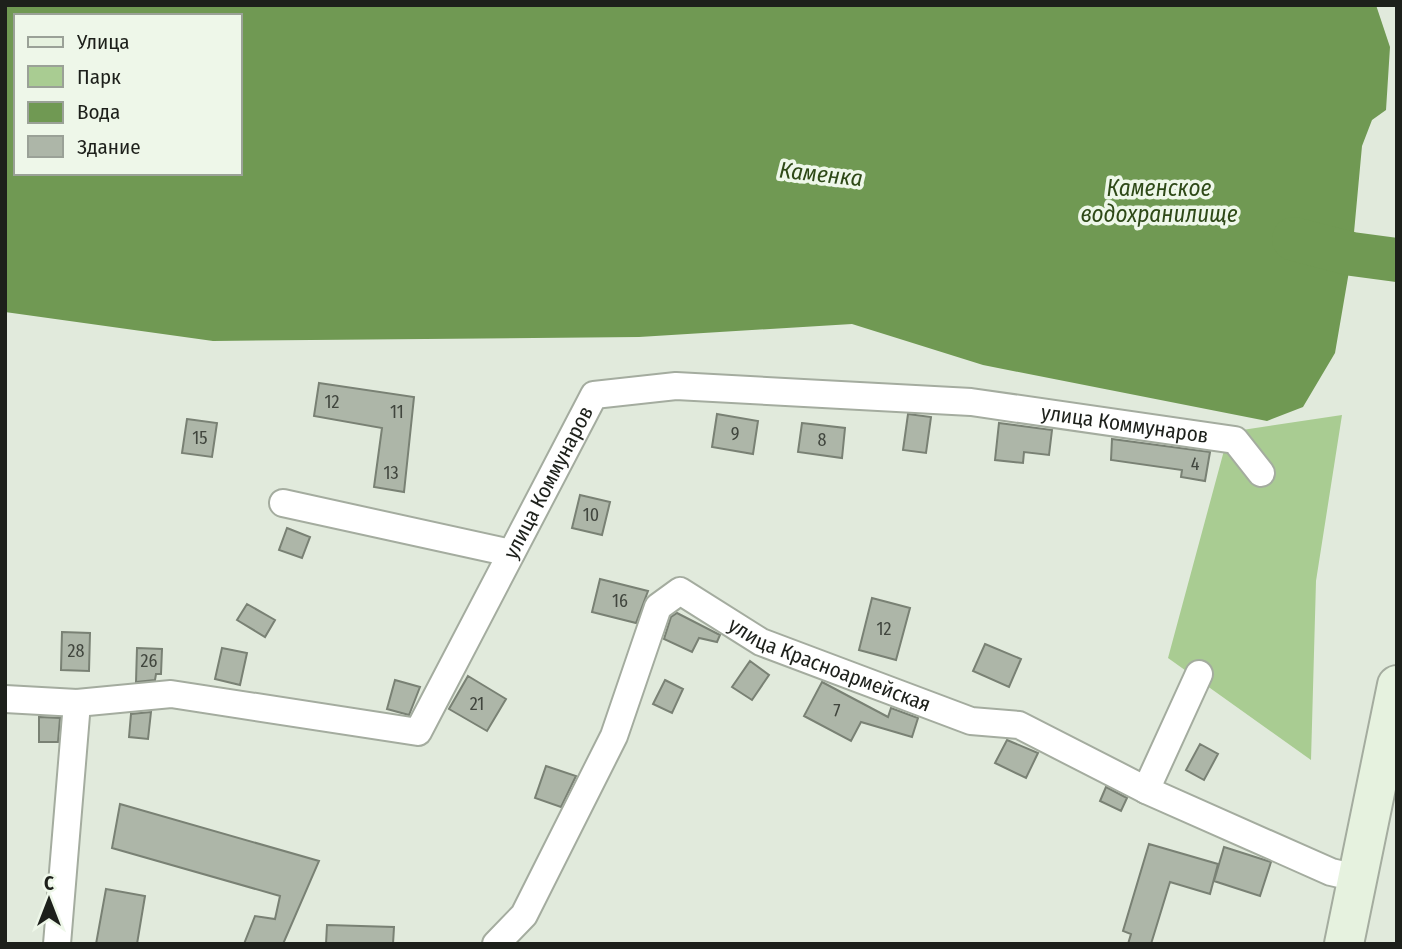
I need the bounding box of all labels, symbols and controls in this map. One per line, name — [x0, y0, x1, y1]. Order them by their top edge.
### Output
legend — [14, 14, 242, 175]
text: Улица — [76, 29, 130, 55]
text: Парк — [77, 64, 121, 90]
text: Вода — [77, 99, 120, 125]
text: Здание — [77, 134, 141, 160]
water label: Каменка — [778, 156, 864, 192]
water label: Каменское водохранилище — [1080, 174, 1238, 228]
house number: 12 — [325, 391, 340, 413]
street label: улица Коммунаров — [1040, 399, 1210, 449]
house number: 11 — [390, 401, 404, 423]
street label: улица Коммунаров — [498, 402, 599, 563]
house number: 9 — [731, 423, 739, 445]
house number: 15 — [192, 427, 208, 449]
house number: 8 — [818, 429, 827, 451]
house number: 4 — [1191, 453, 1200, 475]
house number: 13 — [383, 462, 399, 484]
house number: 10 — [583, 504, 599, 526]
house number: 16 — [612, 590, 628, 612]
street label: улица Красноармейская — [724, 612, 934, 718]
house number: 12 — [877, 618, 892, 640]
house number: 28 — [68, 640, 84, 662]
house number: 26 — [141, 650, 158, 672]
house number: 21 — [470, 693, 484, 715]
house number: 7 — [833, 700, 841, 722]
north arrow — [14, 865, 84, 935]
text: С — [44, 872, 54, 895]

